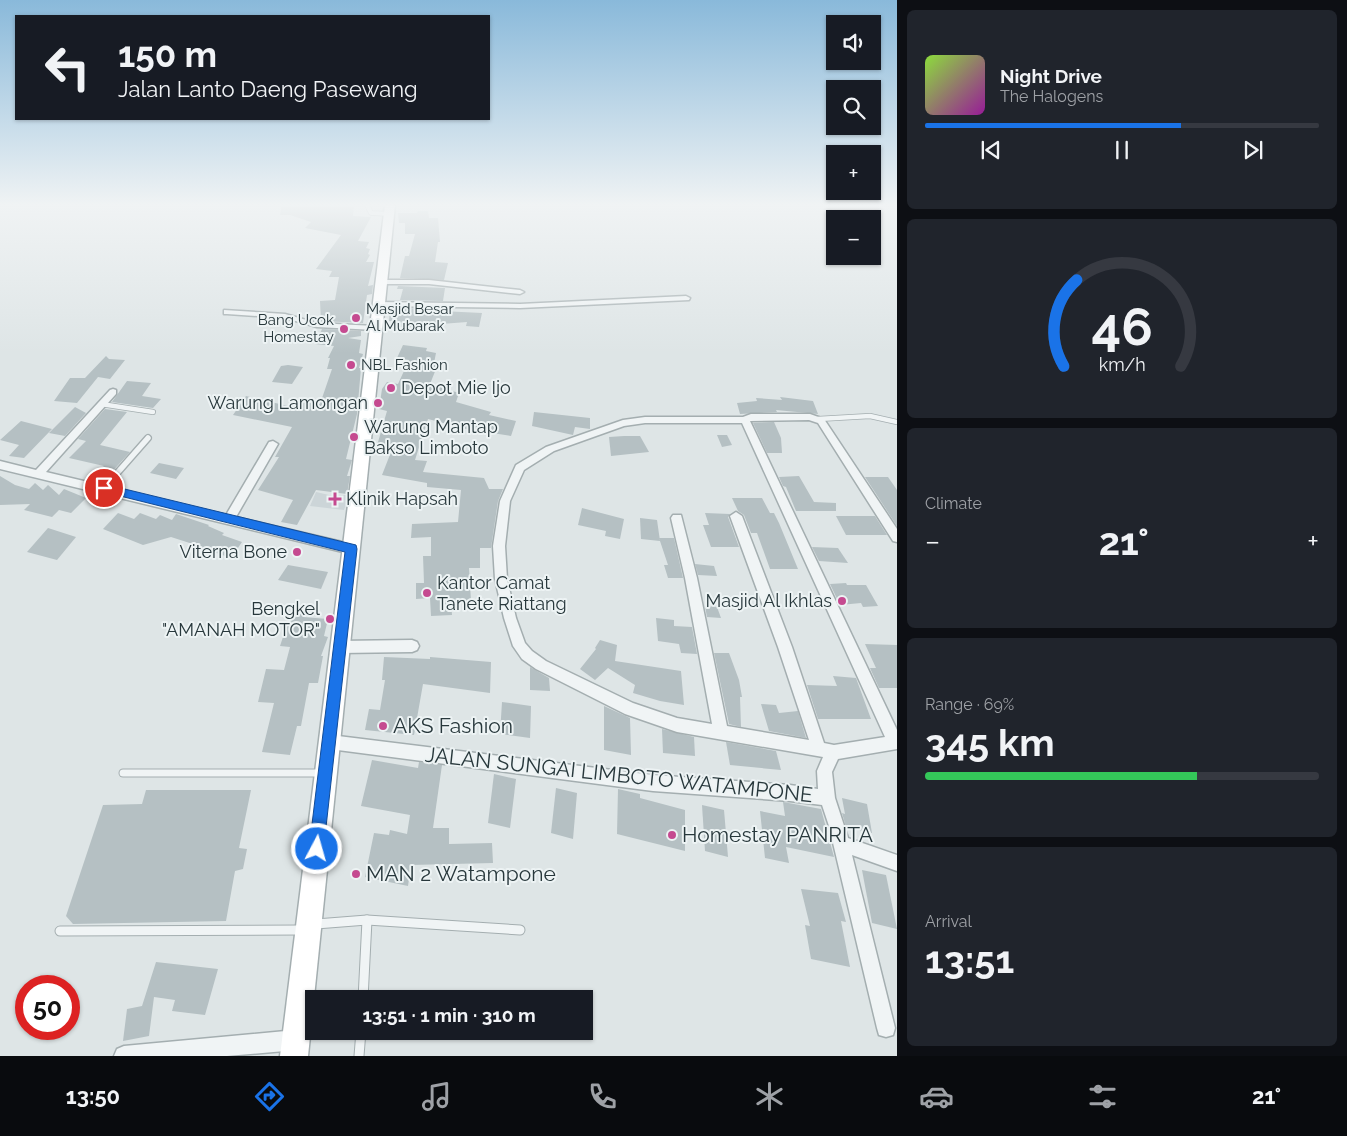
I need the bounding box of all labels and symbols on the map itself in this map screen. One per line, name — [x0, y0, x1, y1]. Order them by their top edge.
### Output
place label: Masjid Besar Al Mubarak — [366, 300, 455, 335]
place label: Bang Ucok Homestay — [258, 311, 334, 346]
marker: Masjid Besar Al Mubarak — [350, 312, 362, 324]
marker: Bang Ucok Homestay — [338, 323, 350, 335]
place label: NBL Fashion — [361, 356, 448, 374]
marker: NBL Fashion — [345, 359, 357, 371]
place label: Depot Mie Ijo — [401, 377, 511, 398]
marker: Depot Mie Ijo — [385, 382, 397, 394]
place label: Warung Lamongan — [208, 392, 368, 413]
marker: Warung Lamongan — [372, 397, 384, 409]
place label: Warung Mantap Bakso Limboto — [364, 416, 498, 458]
marker: Warung Mantap Bakso Limboto — [348, 431, 360, 443]
pin — [83, 467, 125, 509]
place label: Klinik Hapsah — [346, 488, 458, 509]
marker: Klinik Hapsah — [328, 492, 342, 506]
place label: Viterna Bone — [179, 541, 287, 562]
marker: Viterna Bone — [291, 546, 303, 558]
place label: Kantor Camat Tanete Riattang — [437, 572, 567, 614]
marker: Kantor Camat Tanete Riattang — [421, 587, 433, 599]
place label: Masjid Al Ikhlas — [706, 590, 832, 611]
marker: Masjid Al Ikhlas — [836, 595, 848, 607]
place label: Bengkel "AMANAH MOTOR" — [162, 598, 320, 640]
marker: Bengkel "AMANAH MOTOR" — [324, 613, 336, 625]
place label: AKS Fashion — [393, 713, 513, 738]
marker: AKS Fashion — [377, 720, 389, 732]
street label: JALAN SUNGAI LIMBOTO WATAMPONE — [424, 742, 814, 807]
position arrow — [290, 822, 342, 874]
place label: Homestay PANRITA — [682, 822, 873, 847]
marker: Homestay PANRITA — [666, 829, 678, 841]
place label: MAN 2 Watampone — [366, 861, 556, 886]
marker: MAN 2 Watampone — [350, 868, 362, 880]
speed limit sign: 50 — [15, 975, 80, 1040]

